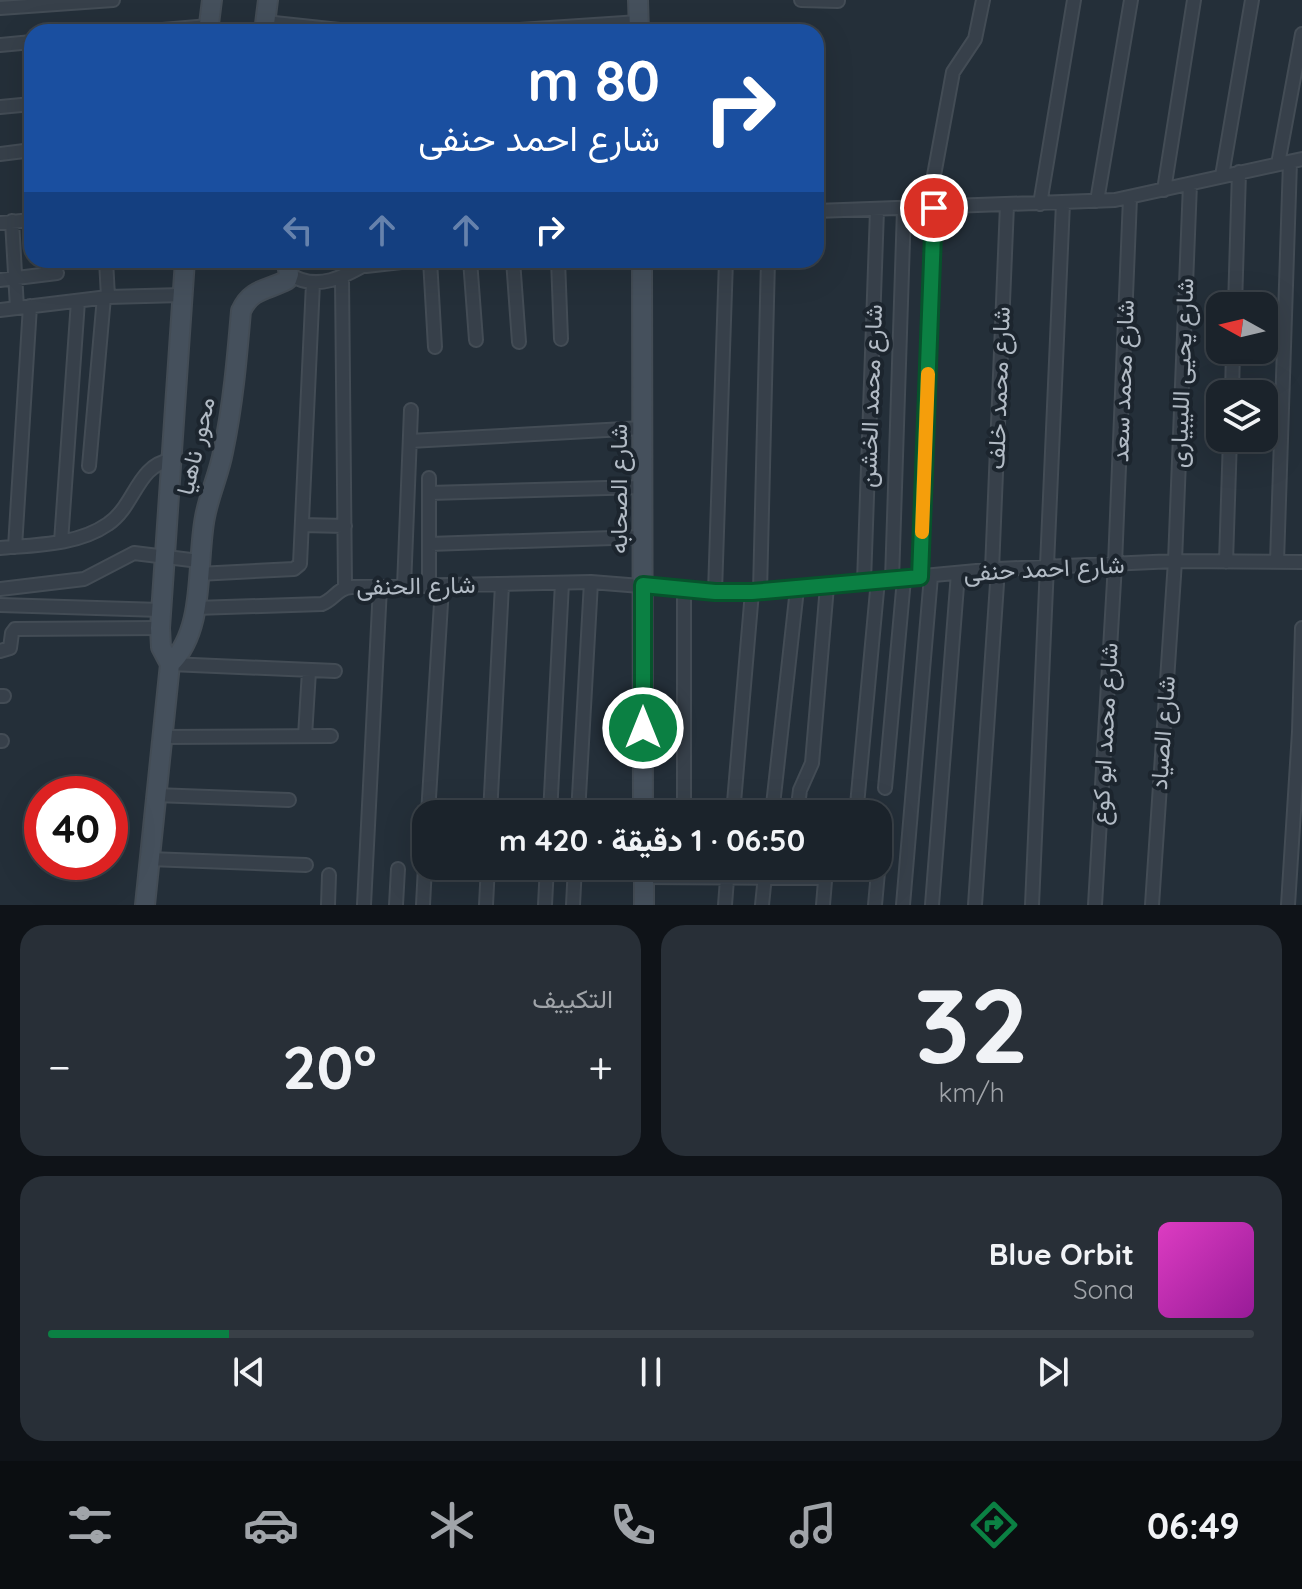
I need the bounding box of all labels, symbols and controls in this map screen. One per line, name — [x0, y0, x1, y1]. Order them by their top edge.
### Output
text: 80 m — [528, 45, 660, 115]
icon: right — [688, 56, 792, 160]
text: شارع احمد حنفى — [418, 115, 660, 160]
pin — [900, 174, 968, 242]
icon: arrive — [912, 186, 956, 230]
icon: left — [276, 208, 320, 252]
icon: ahead — [360, 208, 404, 252]
icon: ahead — [444, 208, 488, 252]
icon: right — [528, 208, 572, 252]
street label: شارع يحيى الليبيارى — [1163, 277, 1201, 469]
north arrow — [1206, 292, 1278, 364]
map controls — [1206, 292, 1278, 452]
street label: شارع محمد سعد — [1104, 299, 1142, 463]
street label: شارع محمد الخشن — [852, 304, 890, 488]
street label: شارع محمد خلف — [980, 306, 1018, 470]
button: layers — [1206, 380, 1278, 452]
street label: محور ناهيا — [169, 394, 222, 498]
street label: شارع الصحابه — [603, 424, 635, 554]
street label: شارع احمد حنفى — [963, 549, 1125, 589]
street label: شارع الحنفى — [356, 569, 476, 603]
street label: شارع محمد ابو كوع — [1084, 642, 1126, 826]
street label: شارع الصياد — [1143, 675, 1183, 791]
position arrow — [601, 686, 685, 770]
speed limit sign: 40 — [24, 776, 128, 880]
text: 06:50 · 1 دقيقة · 420 m — [499, 821, 805, 859]
text: 32 — [914, 959, 1029, 1089]
text: التكييف — [532, 982, 613, 1015]
text: 20° — [282, 1029, 377, 1104]
text: − — [48, 1039, 71, 1094]
text: + — [588, 1039, 613, 1094]
text: km/h — [939, 1076, 1004, 1109]
text: Blue Orbit — [989, 1235, 1134, 1273]
text: Sona — [1073, 1273, 1134, 1306]
icon: previous — [227, 1350, 271, 1394]
icon: pause — [629, 1350, 673, 1394]
icon: next — [1031, 1350, 1075, 1394]
icon: filters — [62, 1497, 118, 1553]
icon: car — [243, 1497, 299, 1553]
icon: climate — [424, 1497, 480, 1553]
icon: phone — [605, 1497, 661, 1553]
icon: music — [785, 1497, 841, 1553]
icon: directions — [966, 1497, 1022, 1553]
text: 06:49 — [1147, 1503, 1240, 1548]

